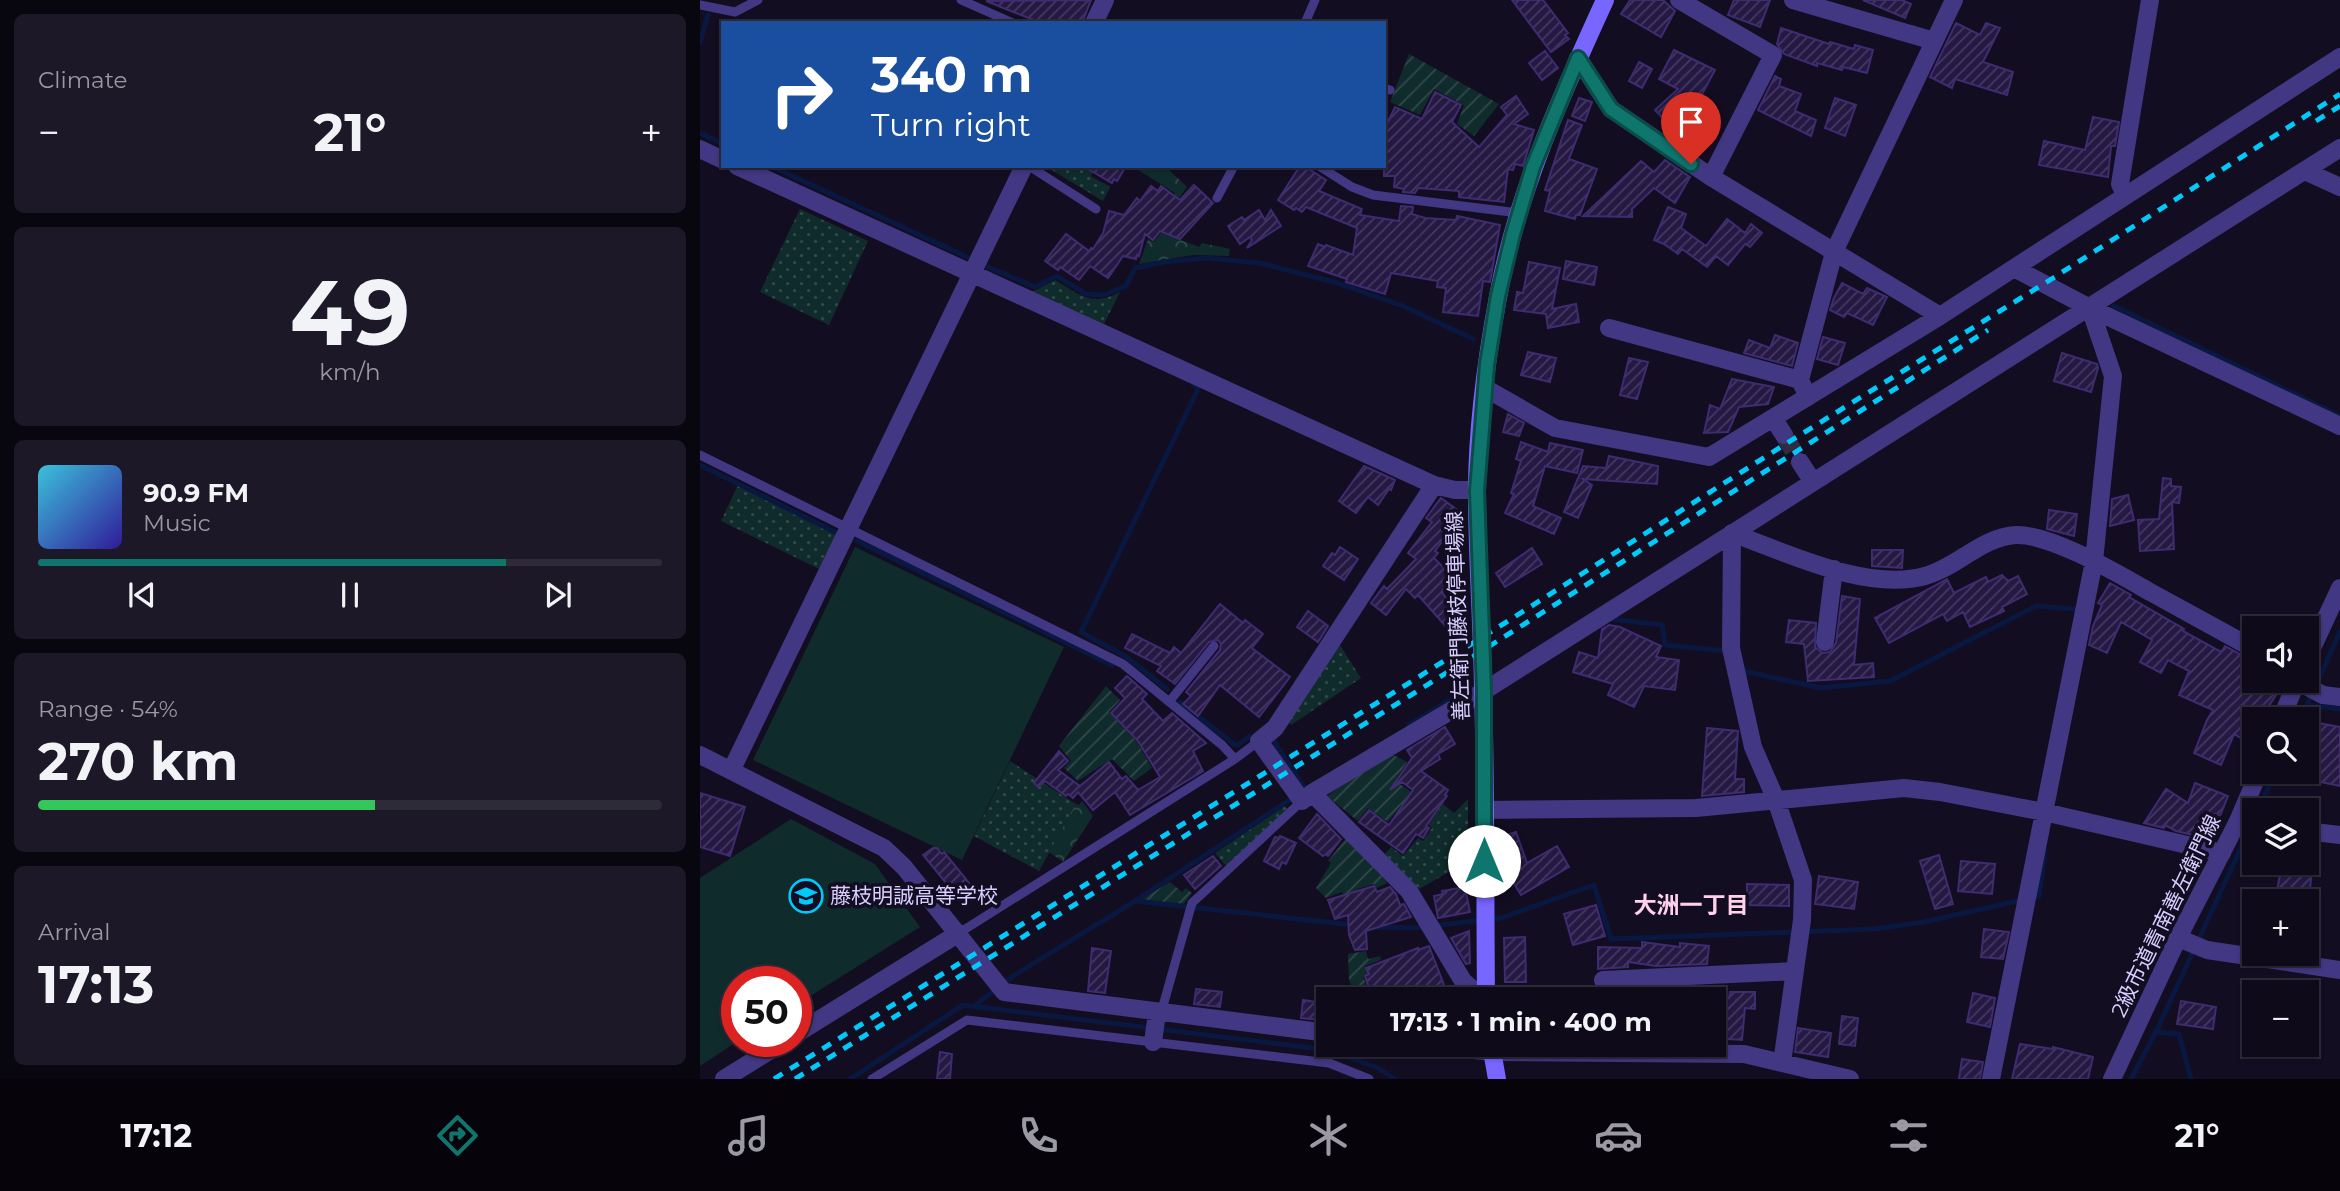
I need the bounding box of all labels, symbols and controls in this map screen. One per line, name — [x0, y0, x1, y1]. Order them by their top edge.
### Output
text: 340 m — [871, 45, 1032, 104]
icon: right — [756, 49, 847, 140]
text: Climate — [38, 66, 127, 94]
pin — [1661, 92, 1721, 164]
text: 21° — [314, 101, 386, 164]
icon: arrive — [1672, 103, 1710, 141]
text: Turn right — [871, 105, 1031, 144]
text: − — [38, 109, 60, 156]
text: + — [640, 109, 662, 156]
text: 49 — [290, 257, 410, 368]
text: km/h — [319, 358, 381, 386]
text: 90.9 FM — [143, 477, 249, 509]
text: Music — [143, 509, 211, 537]
street label: 善左衛門藤枝停車場線 — [1441, 511, 1474, 721]
icon: previous — [123, 576, 161, 614]
icon: pause — [331, 576, 369, 614]
icon: next — [539, 576, 577, 614]
map controls — [2242, 616, 2319, 1057]
button: sound — [2242, 616, 2319, 693]
text: Range · 54% — [38, 695, 178, 723]
button: search — [2242, 707, 2319, 784]
text: 270 km — [38, 730, 238, 793]
button: layers — [2242, 798, 2319, 875]
street label: 2級市道青南善左衛門線 — [2106, 811, 2225, 1021]
position arrow — [1447, 824, 1521, 898]
school or university icon: 藤枝明誠高等学校 — [787, 877, 825, 915]
place label: 藤枝明誠高等学校 — [830, 883, 998, 908]
button: + — [2242, 889, 2319, 966]
district label: 大洲一丁目 — [1634, 891, 1749, 919]
text: Arrival — [38, 918, 111, 946]
text: 17:13 — [38, 953, 154, 1016]
speed limit sign: 50 — [721, 966, 812, 1057]
button: − — [2242, 980, 2319, 1057]
text: 17:13 · 1 min · 400 m — [1390, 1006, 1652, 1038]
icon: directions — [433, 1111, 482, 1160]
icon: music — [724, 1111, 773, 1160]
icon: phone — [1014, 1111, 1063, 1160]
icon: climate — [1304, 1111, 1353, 1160]
icon: car — [1594, 1111, 1643, 1160]
icon: filters — [1884, 1111, 1933, 1160]
text: 17:12 — [121, 1116, 192, 1155]
text: 21° — [2175, 1116, 2219, 1155]

